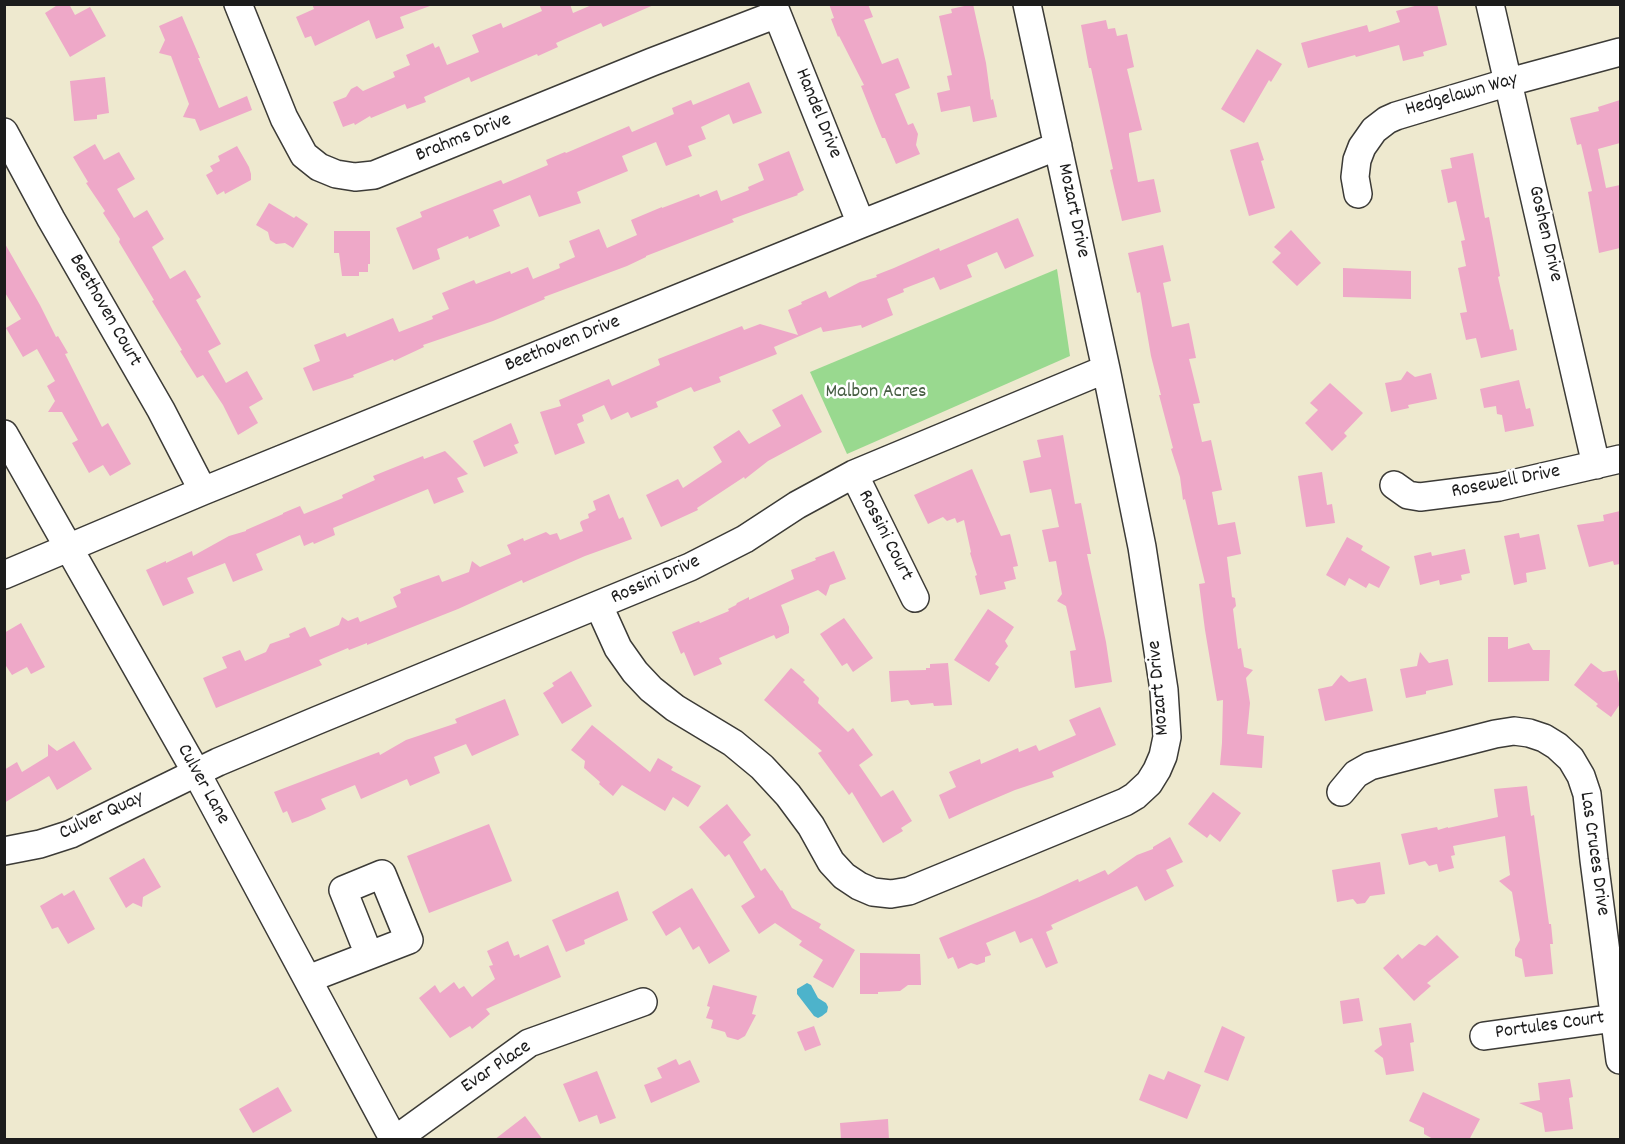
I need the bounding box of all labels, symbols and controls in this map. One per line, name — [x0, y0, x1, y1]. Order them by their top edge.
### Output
street label: Handel Drive — [788, 66, 846, 162]
street label: Hedgelawn Way — [1403, 69, 1521, 123]
street label: Brahms Drive — [413, 109, 515, 169]
street label: Mozart Drive — [1050, 162, 1094, 260]
street label: Goshen Drive — [1521, 184, 1567, 284]
street label: Beethoven Court — [62, 251, 146, 371]
street label: Beethoven Drive — [502, 311, 624, 379]
park label: Malbon Acres — [826, 381, 926, 405]
street label: Rosewell Drive — [1450, 461, 1562, 505]
street label: Rossini Court — [851, 487, 917, 585]
street label: Rossini Drive — [608, 551, 704, 611]
street label: Mozart Drive — [1144, 639, 1176, 737]
street label: Culver Lane — [170, 741, 234, 829]
street label: Culver Quay — [56, 787, 148, 847]
street label: Las Cruces Drive — [1572, 791, 1614, 917]
street label: Portules Court — [1494, 1007, 1606, 1047]
street label: Evar Place — [458, 1036, 536, 1100]

